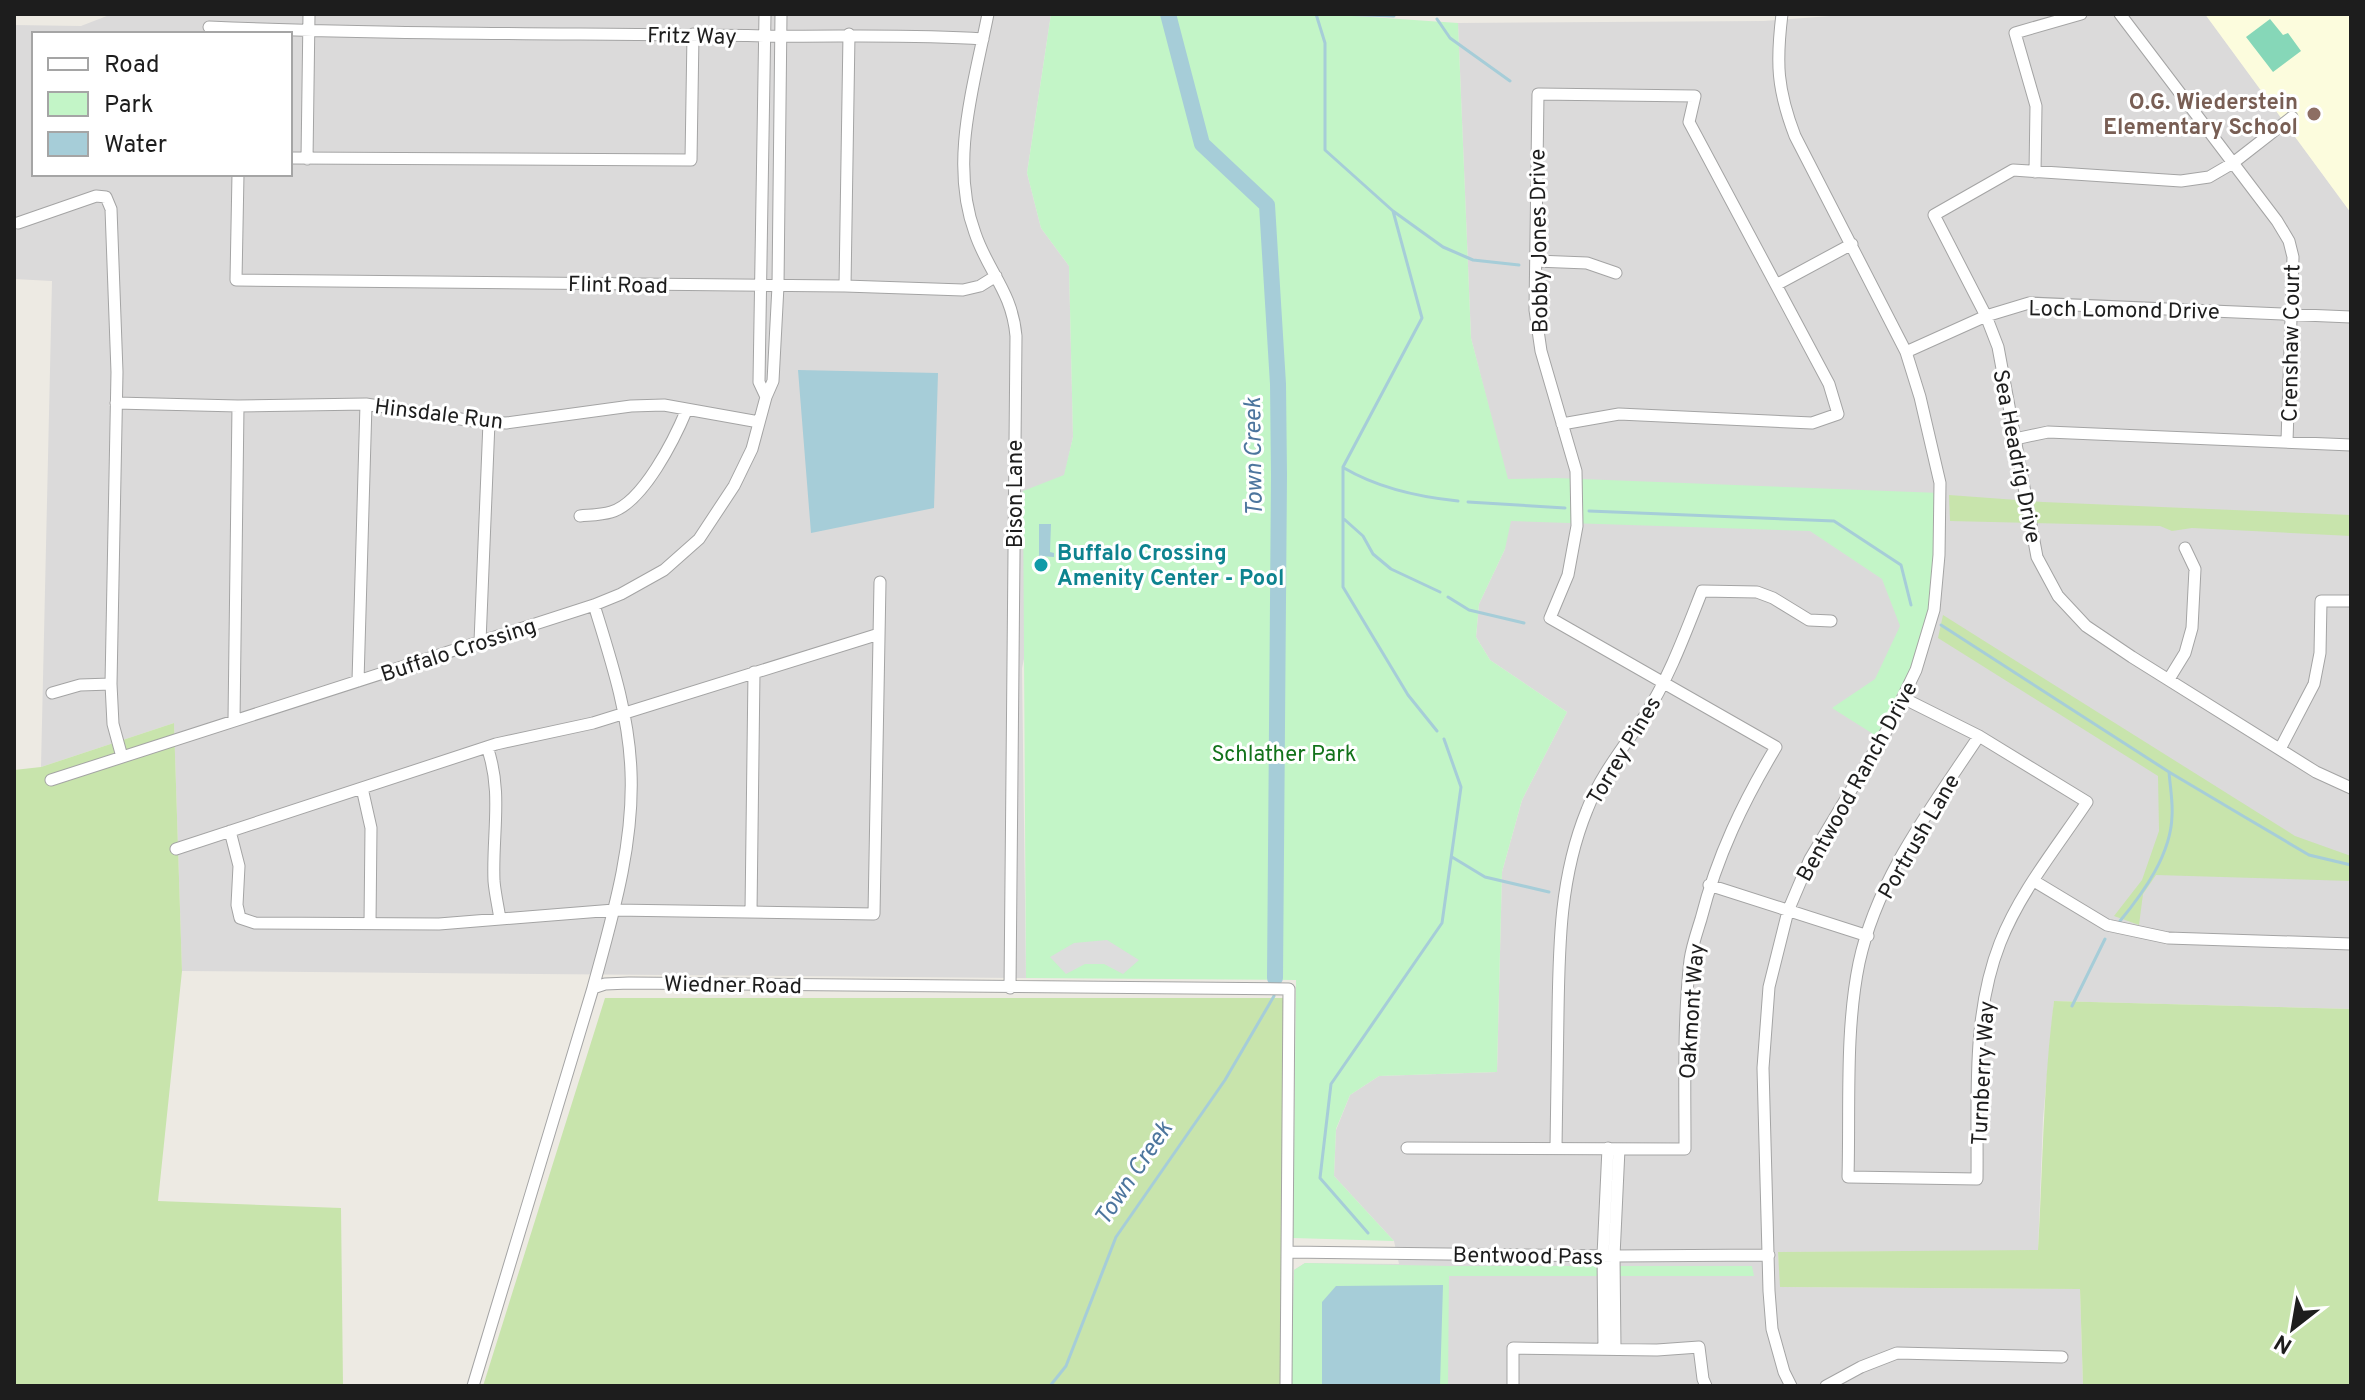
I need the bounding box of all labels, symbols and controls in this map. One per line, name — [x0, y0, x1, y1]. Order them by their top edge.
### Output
street label: Fritz Way — [647, 23, 737, 52]
legend — [32, 32, 292, 176]
text: Road — [104, 51, 160, 81]
place label: O.G. Wiederstein Elementary School — [2103, 90, 2298, 142]
text: Park — [104, 91, 154, 121]
marker: O.G. Wiederstein Elementary School — [2305, 105, 2323, 123]
text: Water — [104, 131, 167, 161]
street label: Bobby Jones Drive — [1525, 149, 1556, 333]
street label: Crenshaw Court — [2278, 264, 2307, 422]
street label: Flint Road — [568, 272, 668, 301]
street label: Loch Lomond Drive — [2028, 296, 2220, 327]
street label: Sea Headrig Drive — [1985, 367, 2046, 546]
street label: Hinsdale Run — [373, 394, 505, 437]
water label: Town Creek — [1239, 396, 1271, 517]
street label: Bison Lane — [1003, 440, 1030, 548]
place label: Buffalo Crossing Amenity Center - Pool — [1057, 541, 1284, 593]
marker: Buffalo Crossing Amenity Center - Pool — [1032, 556, 1050, 574]
street label: Buffalo Crossing — [378, 613, 540, 689]
street label: Bentwood Ranch Drive — [1792, 677, 1924, 887]
street label: Torrey Pines — [1582, 692, 1668, 810]
park label: Schlather Park — [1212, 742, 1356, 769]
street label: Portrush Lane — [1874, 770, 1967, 905]
street label: Oakmont Way — [1675, 942, 1712, 1080]
street label: Wiedner Road — [664, 972, 802, 1001]
street label: Turnberry Way — [1967, 1000, 2002, 1146]
water label: Town Creek — [1089, 1116, 1181, 1232]
street label: Bentwood Pass — [1452, 1243, 1603, 1272]
north arrow — [2253, 1288, 2333, 1368]
text: N — [2270, 1327, 2298, 1359]

